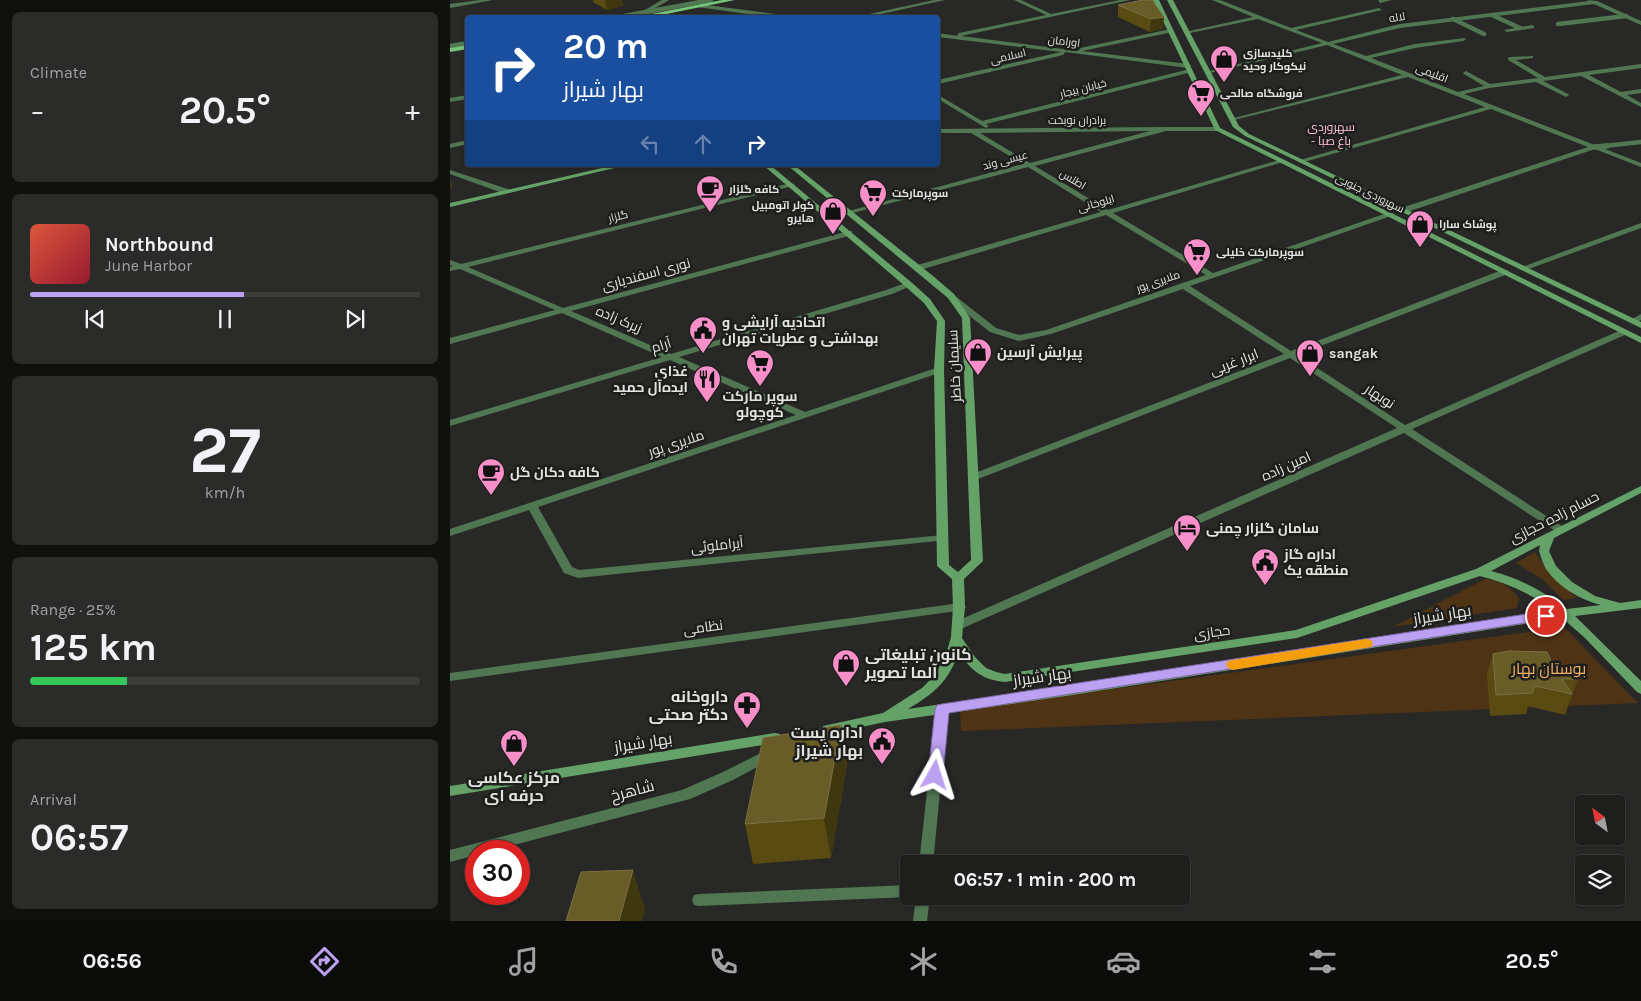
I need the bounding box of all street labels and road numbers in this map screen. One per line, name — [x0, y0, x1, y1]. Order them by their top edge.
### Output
street label: لاله — [1388, 10, 1406, 25]
street label: اورامان — [1047, 33, 1081, 50]
street label: اسلامی — [989, 46, 1027, 67]
street label: اقلیمی — [1414, 61, 1450, 86]
street label: خیابان بیجار — [1057, 76, 1108, 101]
street label: برادران نوبخت — [1048, 114, 1106, 127]
street label: عیسی وند — [981, 148, 1029, 173]
street label: اطلس — [1057, 167, 1088, 192]
street label: سهروردی جنوبی — [1333, 171, 1406, 216]
street label: ایلوخانی — [1076, 192, 1116, 215]
street label: گلزار — [606, 208, 629, 225]
street label: نوری اسفندیاری — [600, 254, 692, 295]
street label: ملایری پور — [1134, 268, 1182, 295]
street label: زیرک زاده — [593, 302, 644, 337]
street label: سلیمان خاطر — [944, 329, 965, 404]
street label: آرام — [649, 334, 674, 357]
street label: ابرار غربی — [1207, 345, 1261, 380]
street label: نوبهار — [1361, 380, 1398, 412]
street label: ملایری پور — [645, 426, 707, 462]
street label: امین زاده — [1259, 448, 1314, 485]
street label: حسام زاده حجازی — [1507, 488, 1602, 548]
street label: آیراملوئی — [690, 534, 745, 557]
street label: بهار شیراز — [1411, 601, 1473, 630]
street label: نظامی — [682, 616, 724, 639]
street label: حجازی — [1193, 622, 1231, 643]
street label: بهار شیراز — [1011, 663, 1073, 691]
street label: بهار شیراز — [612, 729, 674, 758]
street label: شاهرخ — [608, 776, 657, 807]

